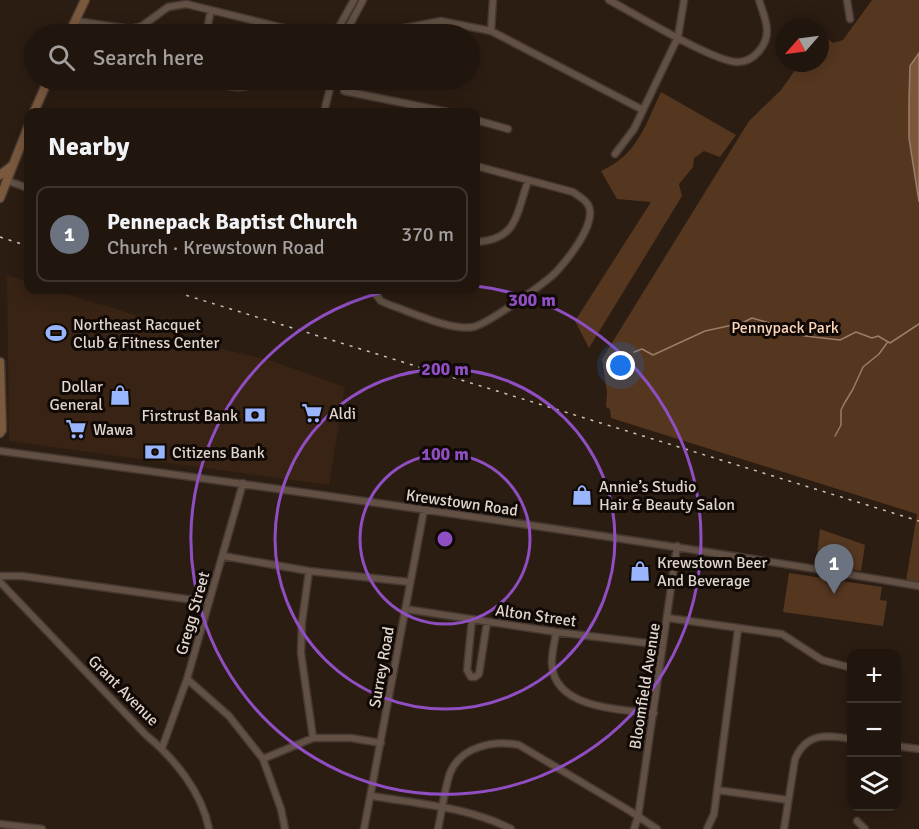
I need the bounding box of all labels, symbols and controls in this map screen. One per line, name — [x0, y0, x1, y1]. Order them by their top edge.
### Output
north arrow — [775, 18, 829, 72]
search box — [24, 24, 480, 90]
icon: search — [45, 41, 78, 74]
text: Search here — [93, 44, 204, 71]
text: Nearby — [48, 131, 129, 163]
text: Pennepack Baptist Church — [107, 208, 358, 235]
text: 1 — [64, 222, 75, 247]
text: 370 m — [401, 222, 454, 247]
text: Church · Krewstown Road — [107, 235, 325, 260]
text: 300 m — [508, 289, 556, 311]
place label: Northeast Racquet Club & Fitness Center — [73, 315, 220, 353]
park label: Pennypack Park — [731, 318, 839, 338]
sports icon: Northeast Racquet Club & Fitness Center — [44, 321, 68, 345]
your location — [606, 351, 635, 380]
text: 200 m — [421, 358, 469, 380]
place label: Dollar General — [49, 377, 103, 415]
shop icon: Dollar General — [108, 383, 132, 407]
supermarket icon: Aldi — [300, 401, 324, 425]
bank icon: Firstrust Bank — [243, 403, 267, 427]
place label: Aldi — [329, 404, 356, 424]
place label: Firstrust Bank — [142, 406, 238, 426]
supermarket icon: Wawa — [64, 417, 88, 441]
place label: Wawa — [93, 420, 133, 440]
bank icon: Citizens Bank — [143, 440, 167, 464]
place label: Citizens Bank — [172, 443, 265, 463]
text: 100 m — [421, 443, 469, 465]
place label: Annie’s Studio Hair & Beauty Salon — [599, 477, 735, 515]
shop icon: Annie’s Studio Hair & Beauty Salon — [570, 483, 594, 507]
street label: Krewstown Road — [404, 485, 519, 521]
centre of rings — [435, 529, 455, 549]
pin: 1 — [814, 544, 854, 594]
place label: Krewstown Beer And Beverage — [657, 553, 768, 591]
shop icon: Krewstown Beer And Beverage — [628, 559, 652, 583]
street label: Gregg Street — [171, 569, 215, 657]
street label: Alton Street — [494, 600, 578, 632]
street label: Bloomfield Avenue — [625, 622, 665, 751]
street label: Surrey Road — [365, 625, 399, 709]
map controls — [847, 649, 901, 811]
button: + — [847, 649, 901, 703]
street label: Grant Avenue — [84, 651, 163, 730]
button: − — [847, 703, 901, 757]
button: layers — [847, 757, 901, 811]

